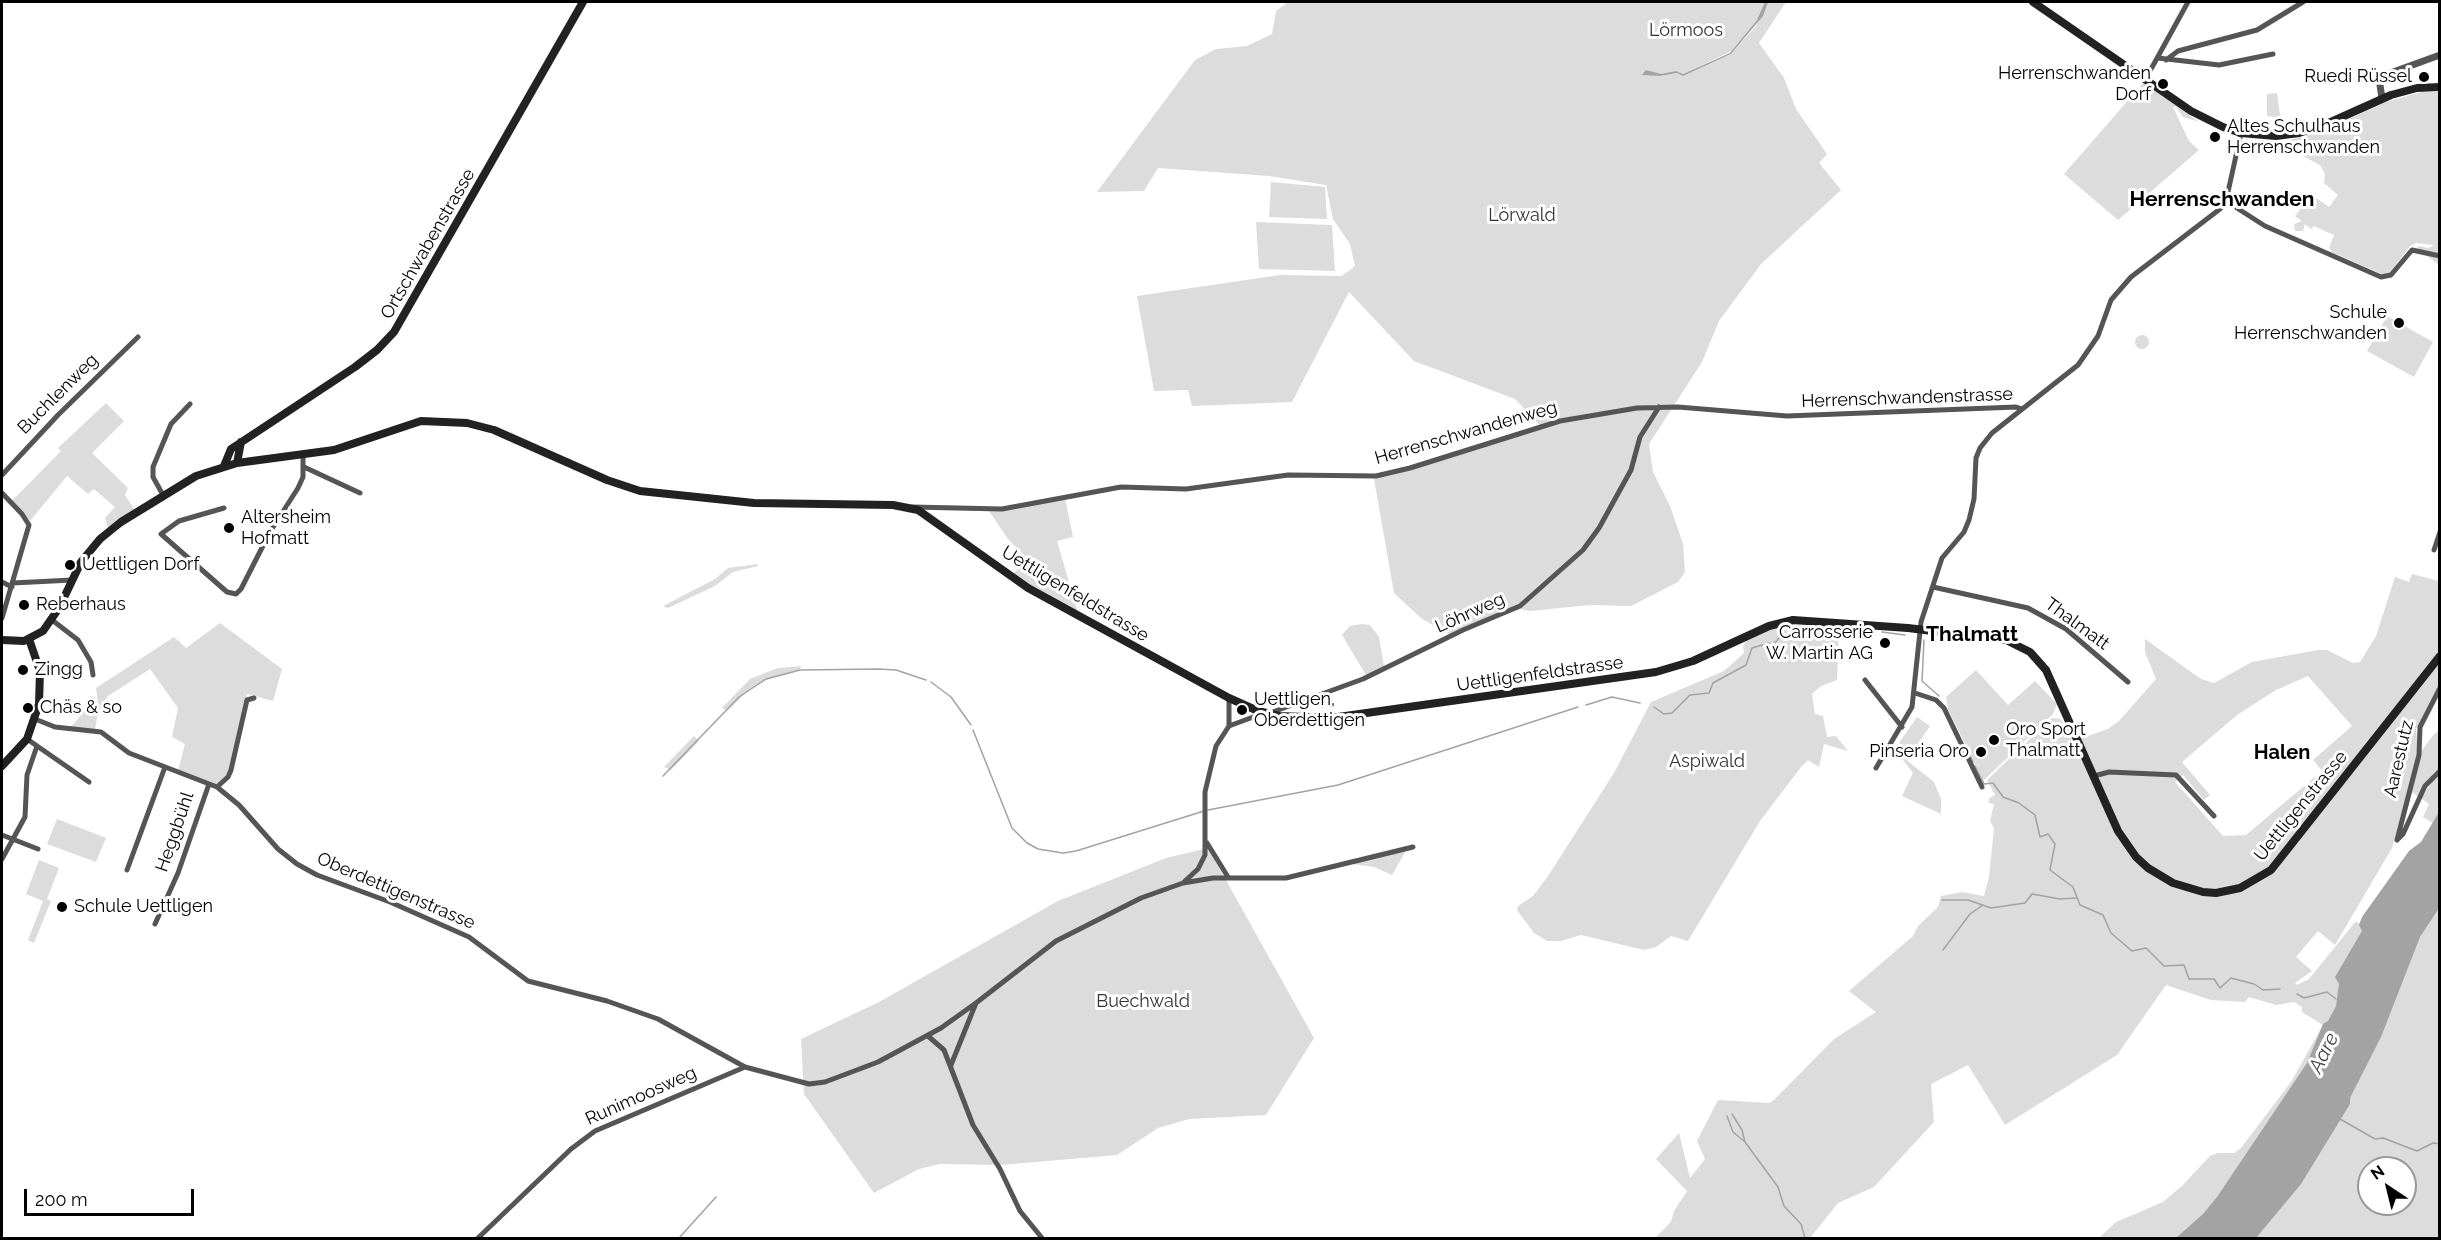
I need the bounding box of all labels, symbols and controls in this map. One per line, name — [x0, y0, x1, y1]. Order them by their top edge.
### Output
park label: Lörmoos — [1649, 20, 1723, 42]
place label: Herrenschwanden Dorf — [1998, 63, 2151, 106]
place label: Ruedi Rüssel — [2304, 66, 2412, 88]
marker: Ruedi Rüssel — [2417, 70, 2431, 84]
marker: Herrenschwanden Dorf — [2156, 77, 2170, 91]
place label: Altes Schulhaus Herrenschwanden — [2227, 116, 2380, 158]
marker: Altes Schulhaus Herrenschwanden — [2208, 130, 2222, 144]
street label: Ortschwabenstrasse — [376, 165, 480, 323]
district label: Herrenschwanden — [2130, 187, 2314, 213]
park label: Lörwald — [1488, 205, 1556, 227]
place label: Schule Herrenschwanden — [2234, 302, 2387, 344]
marker: Schule Herrenschwanden — [2392, 316, 2406, 330]
street label: Buchlenweg — [13, 349, 103, 439]
street label: Herrenschwandenstrasse — [1801, 384, 2013, 412]
street label: Herrenschwandenweg — [1372, 397, 1560, 469]
place label: Altersheim Hofmatt — [241, 507, 331, 550]
marker: Altersheim Hofmatt — [222, 521, 236, 535]
street label: Uettligenfeldstrasse — [997, 541, 1153, 647]
place label: Uettligen Dorf — [82, 554, 199, 576]
marker: Uettligen Dorf — [63, 558, 77, 572]
street label: Löhrweg — [1432, 588, 1508, 638]
street label: Thalmatt — [2041, 593, 2113, 655]
place label: Reberhaus — [36, 594, 126, 616]
marker: Reberhaus — [17, 598, 31, 612]
place label: Carrosserie W. Martin AG — [1766, 622, 1873, 664]
district label: Thalmatt — [1926, 622, 2018, 648]
marker: Carrosserie W. Martin AG — [1878, 636, 1892, 650]
street label: Uettligenfeldstrasse — [1455, 652, 1625, 696]
place label: Zingg — [35, 659, 83, 681]
marker: Zingg — [16, 663, 30, 677]
place label: Uettligen, Oberdettigen — [1254, 689, 1365, 732]
place label: Chäs & so — [40, 697, 122, 719]
marker: Chäs & so — [21, 701, 35, 715]
marker: Uettligen, Oberdettigen — [1235, 703, 1249, 717]
street label: Aarestutz — [2380, 718, 2418, 800]
place label: Oro Sport Thalmatt — [2006, 719, 2086, 762]
marker: Oro Sport Thalmatt — [1987, 733, 2001, 747]
place label: Pinseria Oro — [1869, 741, 1969, 763]
district label: Halen — [2254, 741, 2310, 765]
marker: Pinseria Oro — [1974, 745, 1988, 759]
street label: Uettligenstrasse — [2250, 746, 2352, 866]
park label: Aspiwald — [1669, 751, 1745, 773]
street label: Heggbühl — [151, 789, 199, 875]
street label: Oberdettigenstrasse — [314, 848, 478, 934]
place label: Schule Uettligen — [74, 896, 213, 918]
marker: Schule Uettligen — [55, 900, 69, 914]
park label: Buechwald — [1096, 991, 1190, 1013]
water label: Aare — [2304, 1029, 2344, 1077]
street label: Runimoosweg — [582, 1062, 700, 1130]
north arrow — [2357, 1156, 2417, 1216]
text: N — [2367, 1161, 2388, 1184]
scale bar — [27, 1177, 196, 1215]
text: 200 m — [35, 1189, 88, 1210]

